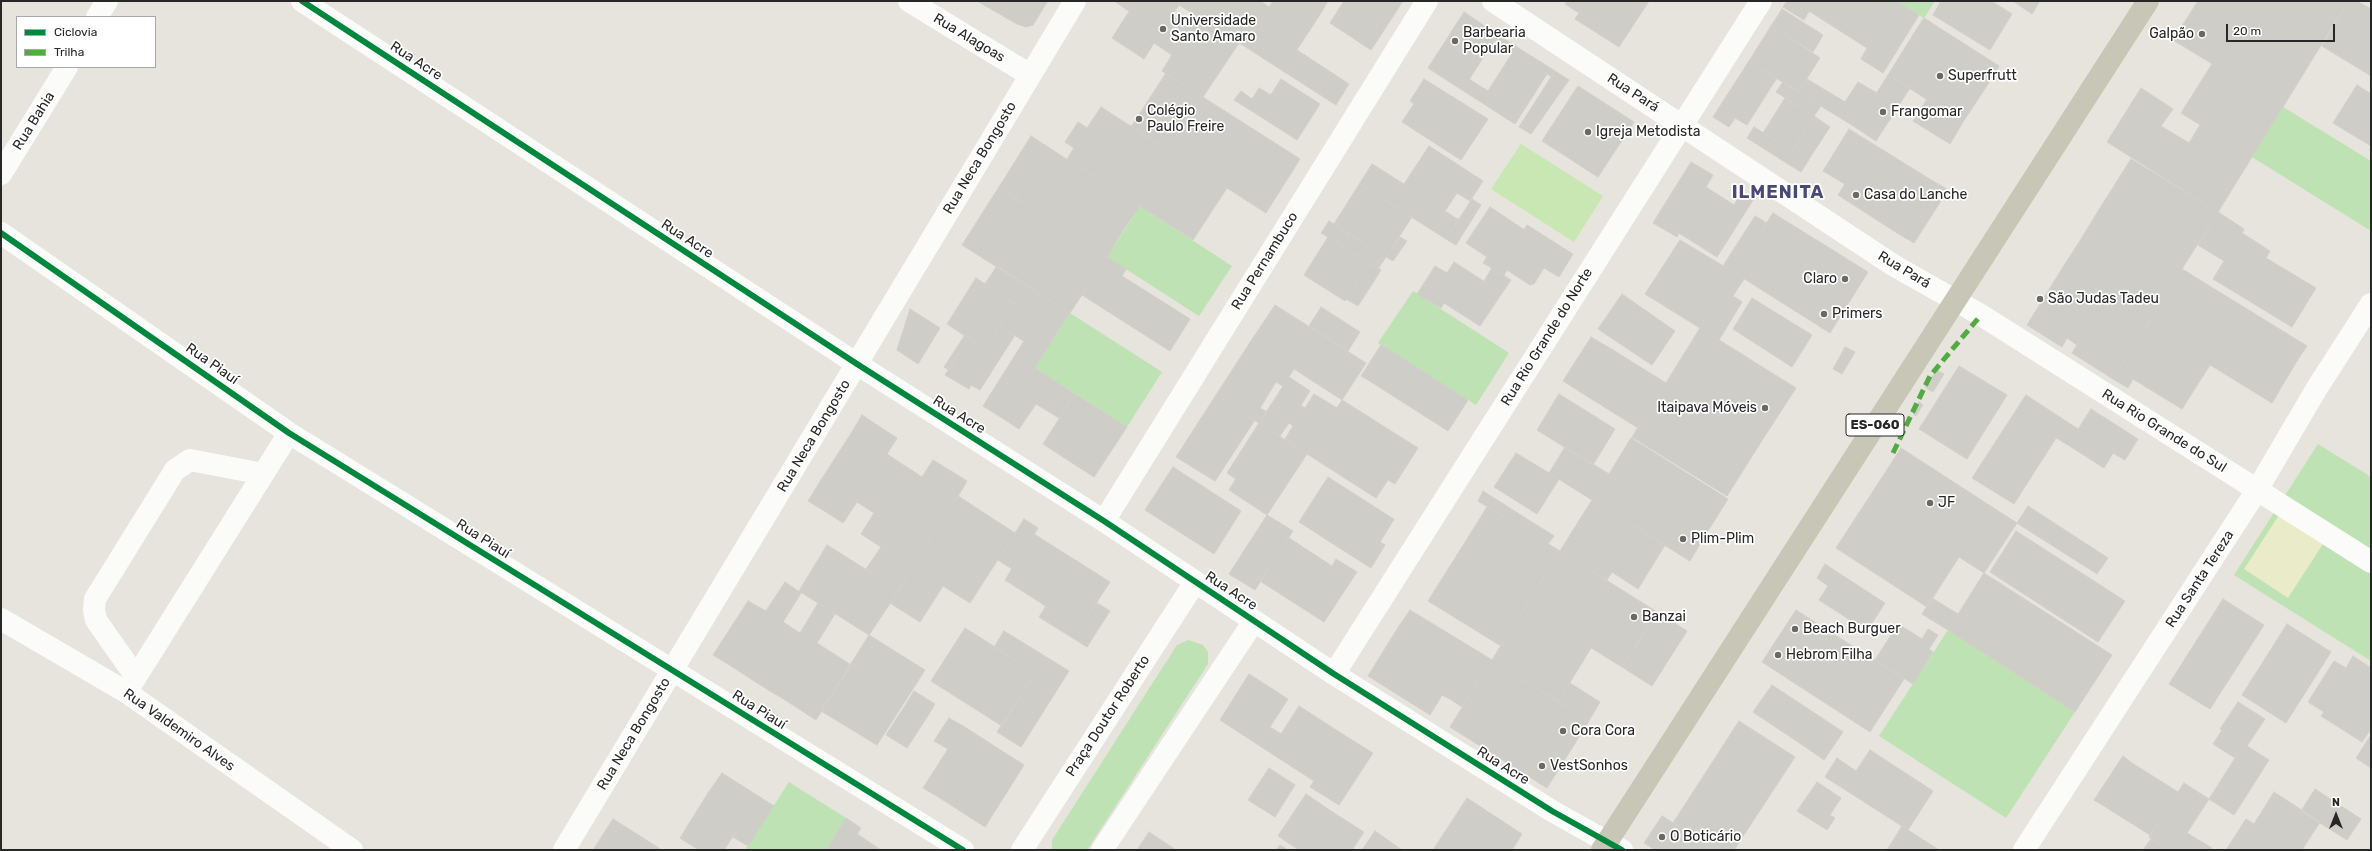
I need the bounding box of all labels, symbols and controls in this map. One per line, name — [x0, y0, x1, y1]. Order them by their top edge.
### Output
street label: Rua Alagoas — [930, 10, 1008, 66]
place label: Universidade Santo Amaro — [1171, 13, 1256, 46]
legend — [16, 16, 156, 68]
scale bar — [2228, 16, 2337, 42]
marker: Universidade Santo Amaro — [1158, 24, 1168, 34]
text: 20 m — [2233, 24, 2261, 38]
text: Ciclovia — [54, 25, 97, 39]
place label: Barbearia Popular — [1463, 25, 1526, 58]
place label: Galpão — [2149, 26, 2194, 42]
marker: Galpão — [2197, 29, 2207, 39]
marker: Barbearia Popular — [1450, 36, 1460, 46]
street label: Rua Acre — [387, 38, 445, 84]
text: Trilha — [54, 45, 84, 59]
place label: Superfrutt — [1948, 68, 2017, 84]
street label: Rua Pará — [1604, 70, 1662, 116]
marker: Superfrutt — [1935, 71, 1945, 81]
street label: Rua Bahia — [10, 89, 58, 153]
street label: Rua Neca Bongosto — [940, 99, 1020, 217]
place label: Colégio Paulo Freire — [1147, 103, 1224, 136]
place label: Frangomar — [1891, 104, 1962, 120]
marker: Frangomar — [1878, 107, 1888, 117]
marker: Colégio Paulo Freire — [1134, 114, 1144, 124]
place label: Igreja Metodista — [1596, 124, 1700, 140]
marker: Igreja Metodista — [1583, 127, 1593, 137]
district label: ILMENITA — [1732, 182, 1824, 204]
place label: Casa do Lanche — [1864, 187, 1967, 203]
marker: Casa do Lanche — [1851, 190, 1861, 200]
street label: Rua Pernambuco — [1228, 209, 1302, 313]
street label: Rua Acre — [658, 216, 716, 262]
street label: Rua Pará — [1875, 248, 1933, 292]
street label: Rua Rio Grande do Norte — [1498, 265, 1596, 409]
place label: Claro — [1803, 271, 1837, 287]
marker: Claro — [1840, 274, 1850, 284]
place label: São Judas Tadeu — [2048, 291, 2159, 307]
marker: São Judas Tadeu — [2035, 294, 2045, 304]
place label: Primers — [1832, 306, 1882, 322]
marker: Primers — [1819, 309, 1829, 319]
street label: Rua Piauí — [182, 340, 242, 388]
street label: Rua Neca Bongosto — [774, 377, 854, 495]
street label: Rua Rio Grande do Sul — [2099, 386, 2229, 476]
street label: Rua Acre — [930, 392, 988, 438]
place label: Itaipava Móveis — [1657, 400, 1757, 416]
marker: Itaipava Móveis — [1760, 403, 1770, 413]
road number: ES-060 — [1846, 414, 1904, 436]
place label: JF — [1938, 495, 1955, 511]
marker: JF — [1925, 498, 1935, 508]
street label: Rua Piauí — [453, 516, 513, 562]
street label: Rua Santa Tereza — [2162, 527, 2238, 631]
place label: Plim-Plim — [1691, 531, 1754, 547]
marker: Plim-Plim — [1678, 534, 1688, 544]
street label: Rua Acre — [1202, 568, 1260, 614]
place label: Banzai — [1642, 609, 1686, 625]
marker: Banzai — [1629, 612, 1639, 622]
place label: Beach Burguer — [1803, 621, 1901, 637]
marker: Beach Burguer — [1790, 624, 1800, 634]
place label: Hebrom Filha — [1786, 647, 1872, 663]
marker: Hebrom Filha — [1773, 650, 1783, 660]
street label: Praça Doutor Roberto — [1062, 652, 1154, 780]
street label: Rua Neca Bongosto — [594, 675, 674, 793]
street label: Rua Valdemiro Alves — [120, 685, 238, 775]
street label: Rua Piauí — [729, 687, 789, 733]
place label: Cora Cora — [1571, 723, 1635, 739]
marker: Cora Cora — [1558, 726, 1568, 736]
street label: Rua Acre — [1474, 743, 1532, 789]
place label: VestSonhos — [1550, 758, 1628, 774]
marker: VestSonhos — [1537, 761, 1547, 771]
north arrow — [2316, 795, 2356, 835]
text: N — [2332, 796, 2340, 809]
place label: O Boticário — [1670, 829, 1741, 845]
marker: O Boticário — [1657, 832, 1667, 842]

